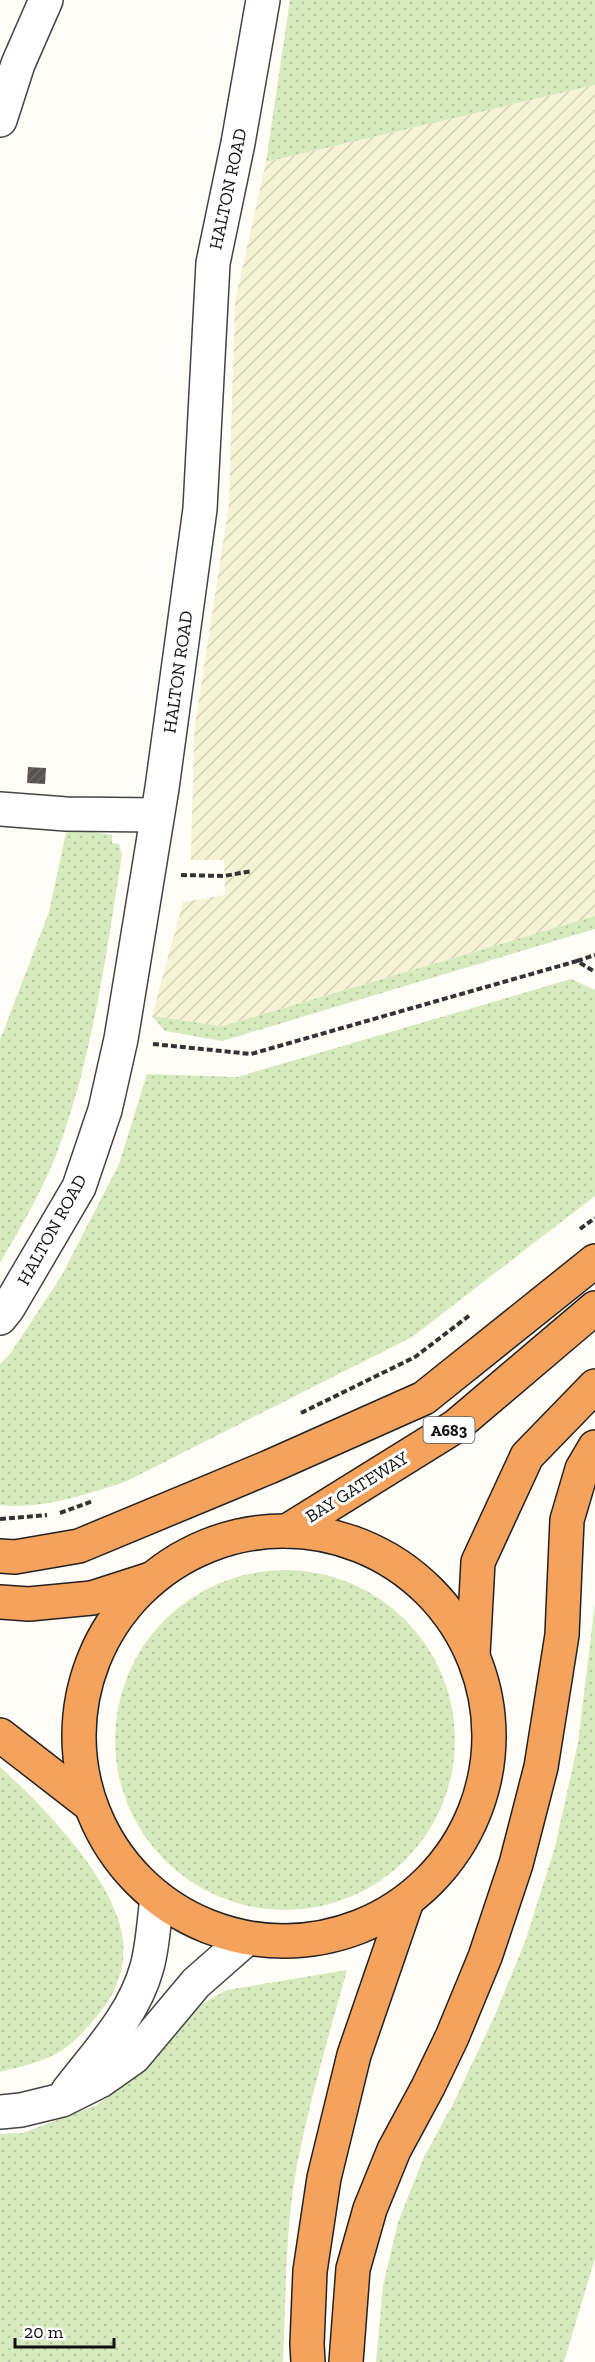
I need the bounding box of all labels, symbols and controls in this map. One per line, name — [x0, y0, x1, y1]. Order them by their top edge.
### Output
street label: HALTON ROAD — [204, 126, 252, 252]
street label: HALTON ROAD — [159, 609, 197, 735]
street label: HALTON ROAD — [12, 1171, 92, 1289]
road number: A683 — [424, 1417, 474, 1443]
street label: BAY GATEWAY — [301, 1447, 413, 1527]
scale bar — [15, 2311, 114, 2349]
text: 20 m — [24, 2321, 64, 2343]

